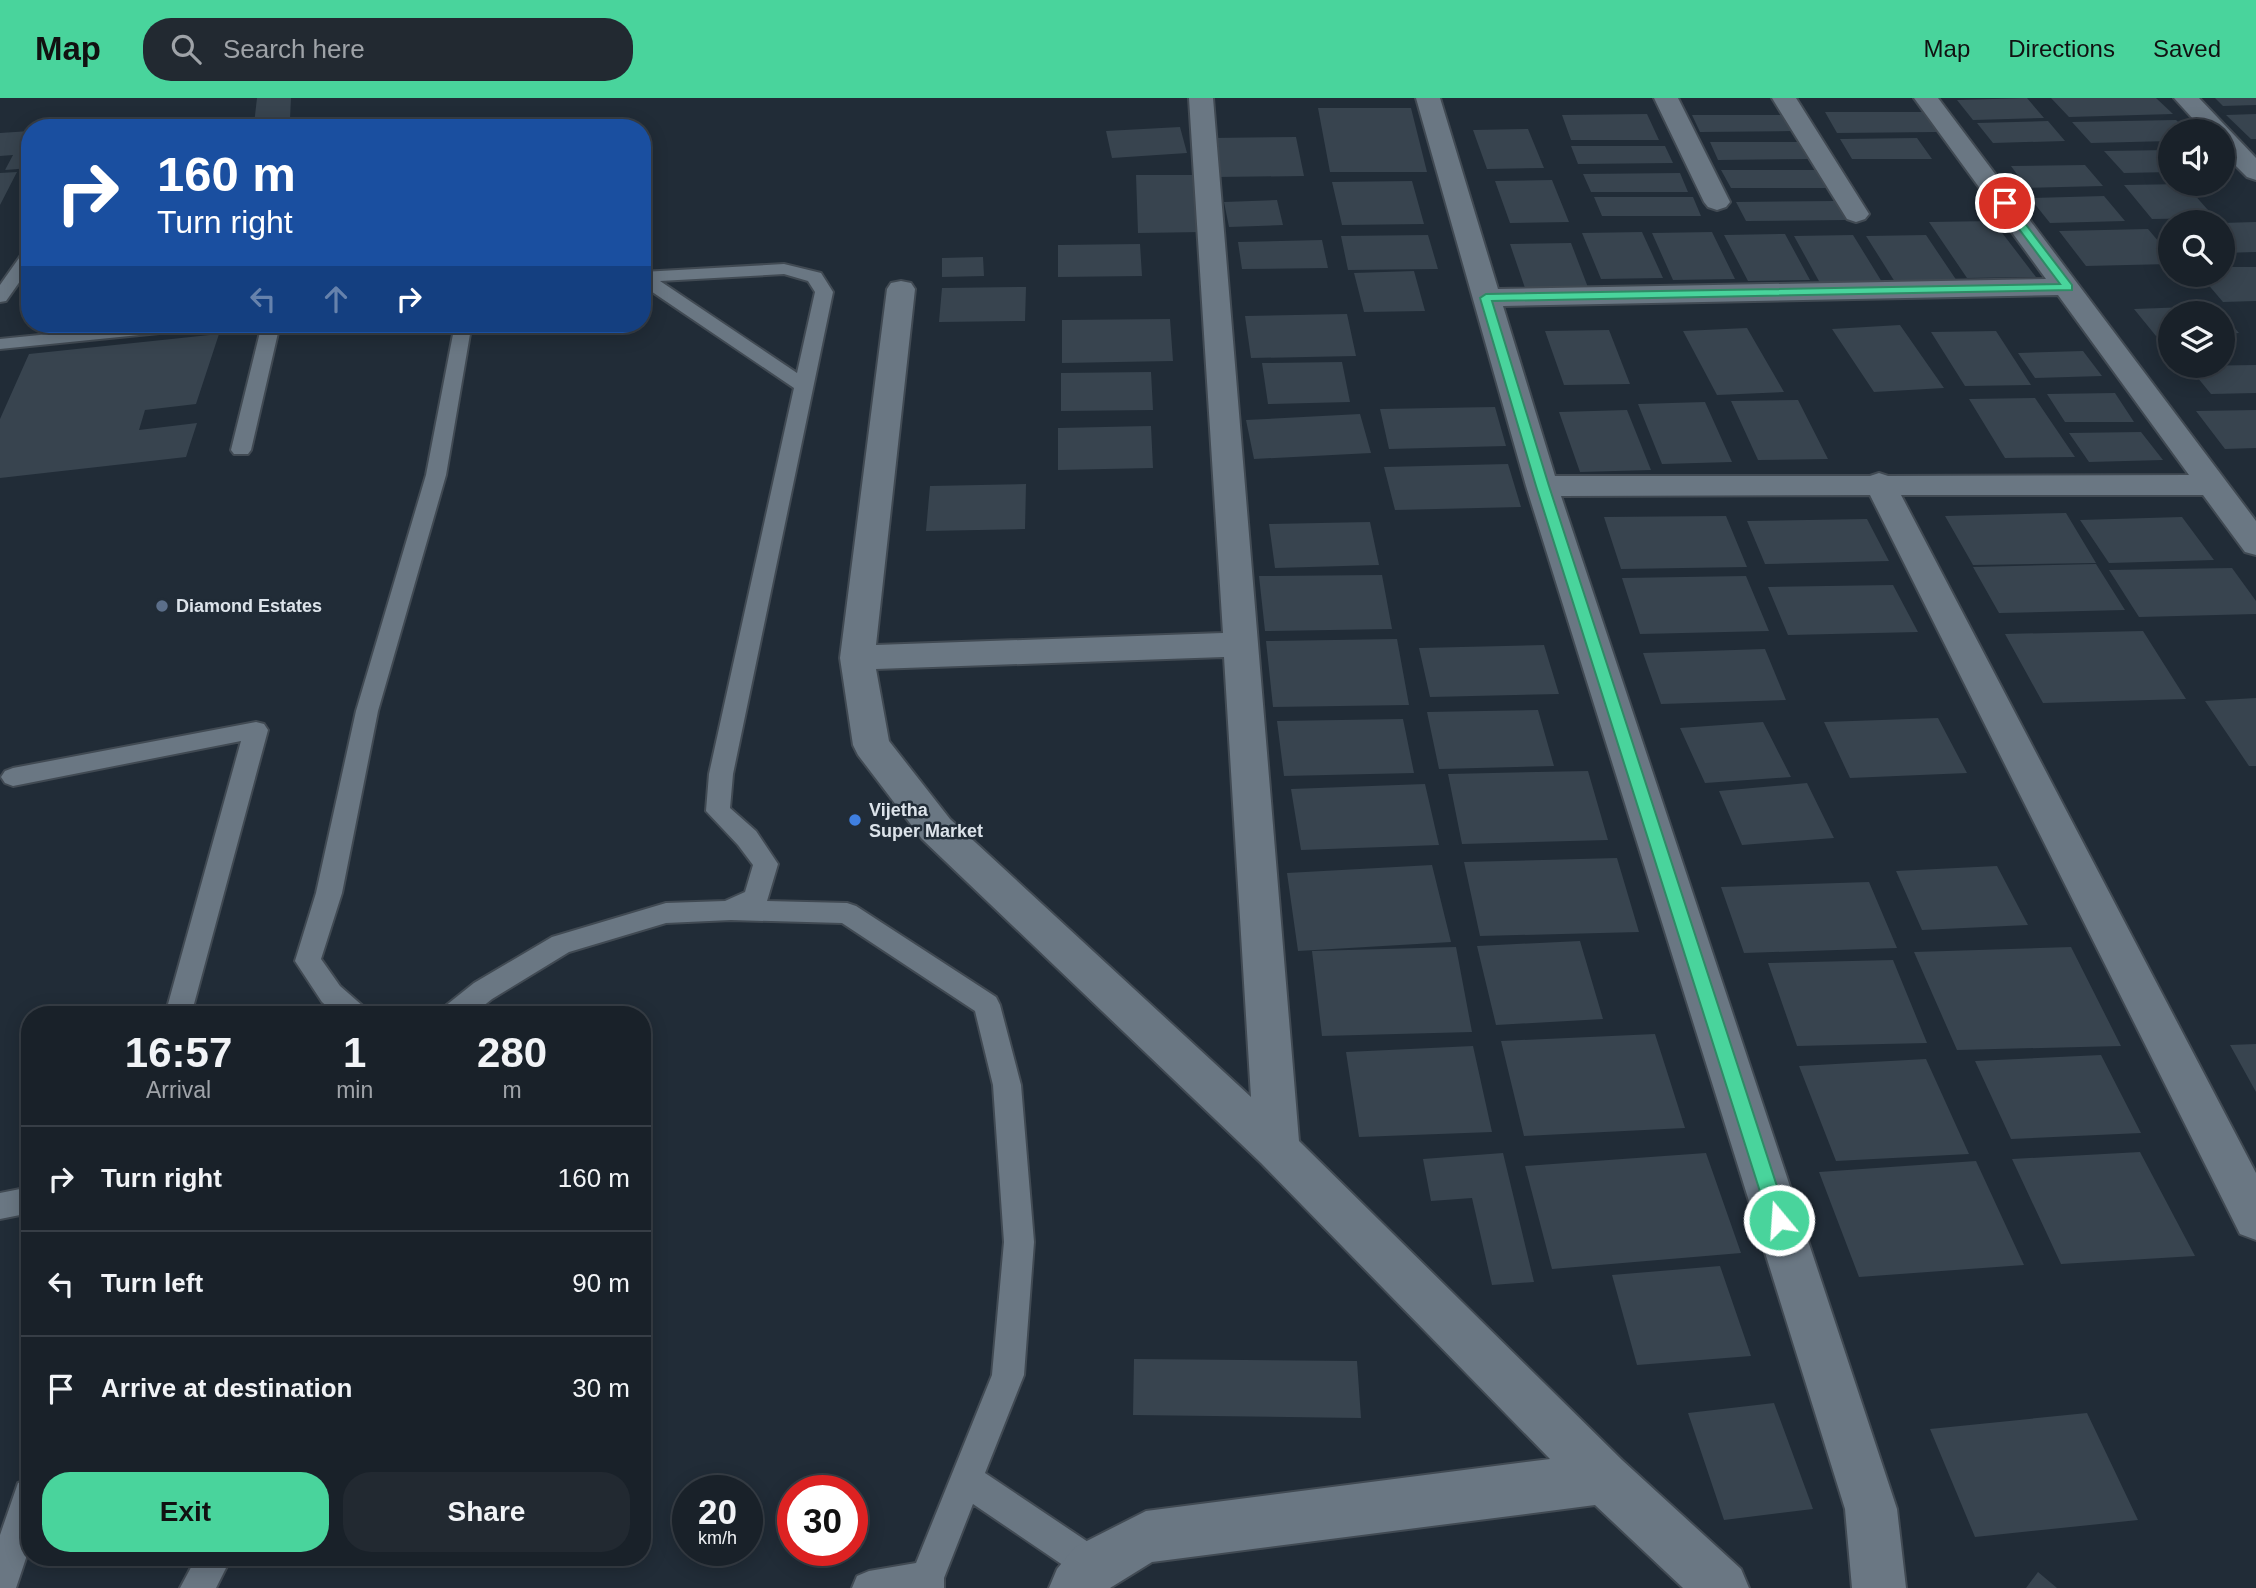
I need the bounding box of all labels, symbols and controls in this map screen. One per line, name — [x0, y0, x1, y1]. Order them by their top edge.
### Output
search box — [143, 18, 633, 81]
text: Map — [35, 30, 101, 67]
icon: search — [167, 30, 205, 68]
text: Search here — [223, 34, 365, 64]
text: Map — [1924, 35, 1970, 62]
text: Directions — [2008, 35, 2115, 62]
text: Saved — [2153, 35, 2221, 62]
map controls — [2158, 119, 2235, 378]
button: sound — [2158, 119, 2235, 196]
icon: right — [42, 147, 133, 238]
text: 160 m — [157, 147, 296, 201]
pin — [1975, 173, 2035, 233]
icon: arrive — [1986, 184, 2024, 222]
text: Turn right — [157, 204, 293, 240]
button: search — [2158, 210, 2235, 287]
icon: left — [244, 280, 282, 318]
icon: ahead — [317, 280, 355, 318]
icon: right — [390, 280, 428, 318]
button: layers — [2158, 301, 2235, 378]
place label: Diamond Estates — [176, 596, 322, 616]
marker: Diamond Estates — [154, 598, 170, 614]
place label: Vijetha Super Market — [869, 800, 983, 841]
marker: Vijetha Super Market — [847, 812, 863, 828]
text: 16:57 — [125, 1029, 232, 1076]
text: 1 — [343, 1029, 366, 1076]
text: 280 — [477, 1029, 547, 1076]
text: Arrival — [146, 1077, 211, 1103]
text: min — [336, 1077, 373, 1103]
text: m — [503, 1077, 522, 1103]
icon: right — [42, 1160, 80, 1198]
text: Turn right — [101, 1163, 222, 1193]
text: 160 m — [558, 1163, 630, 1193]
position arrow — [1742, 1183, 1816, 1257]
icon: left — [42, 1265, 80, 1303]
text: Turn left — [101, 1268, 203, 1298]
text: 90 m — [572, 1268, 630, 1298]
icon: arrive — [42, 1370, 80, 1408]
text: Arrive at destination — [101, 1373, 352, 1403]
text: 30 m — [572, 1373, 630, 1403]
button: Exit — [42, 1472, 329, 1552]
button: Share — [343, 1472, 630, 1552]
speed limit sign: 30 — [777, 1475, 868, 1566]
text: 20 — [698, 1492, 737, 1531]
text: km/h — [698, 1528, 737, 1548]

